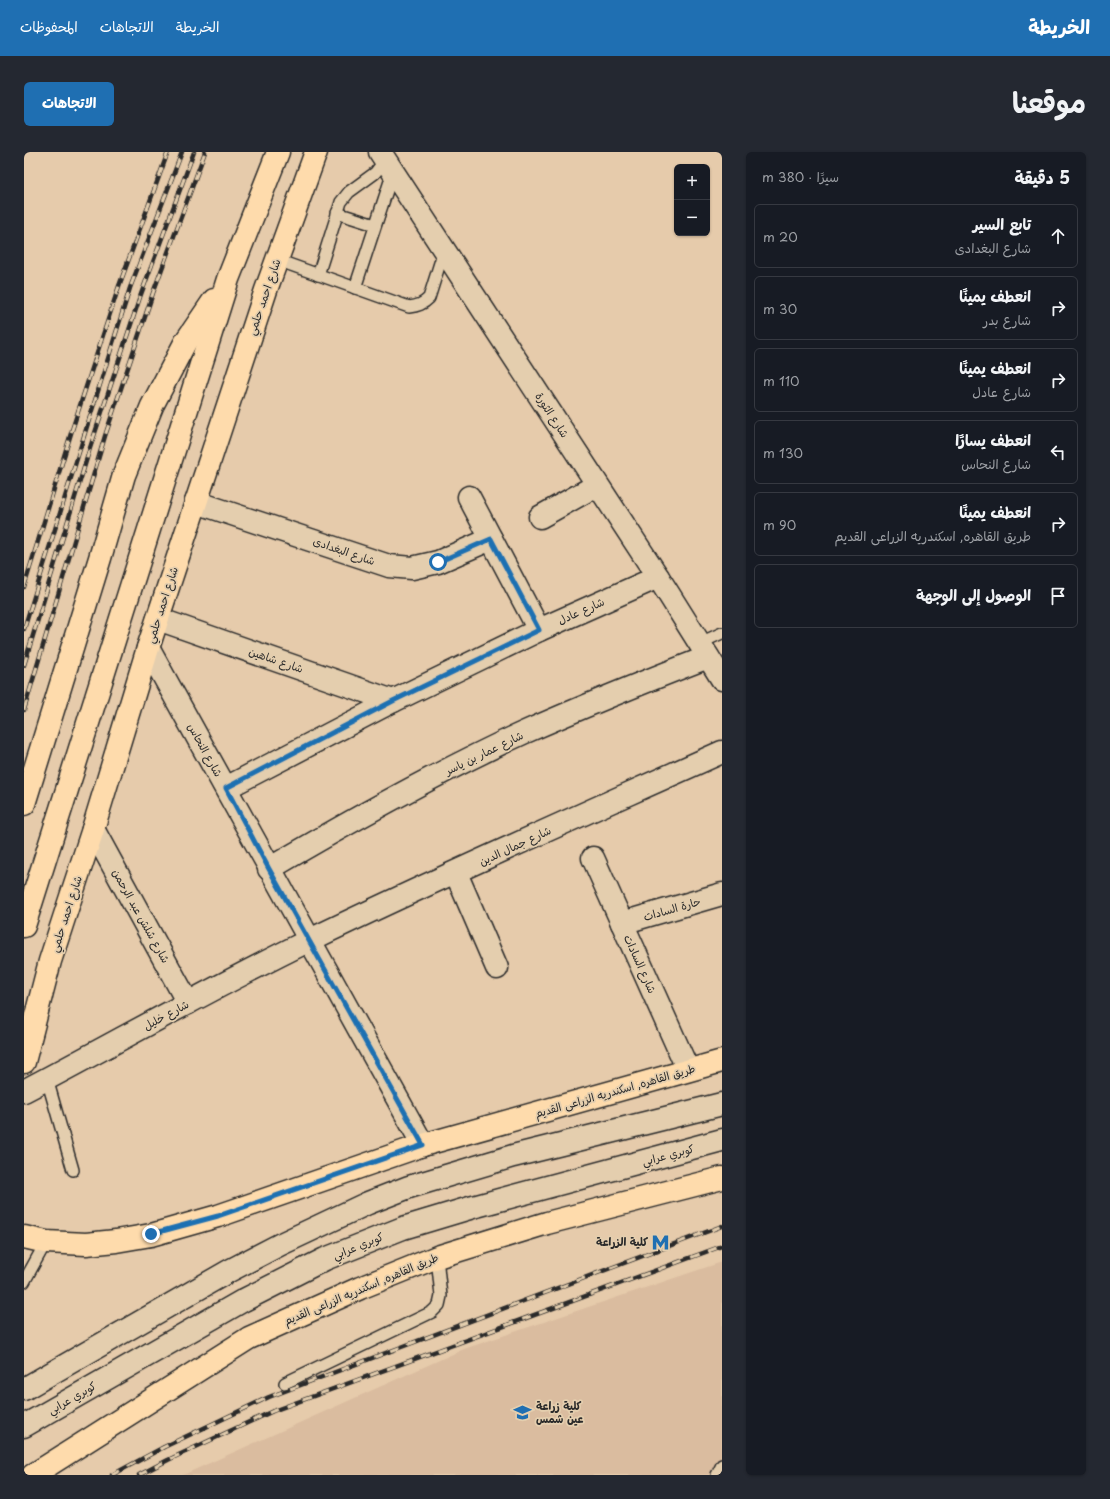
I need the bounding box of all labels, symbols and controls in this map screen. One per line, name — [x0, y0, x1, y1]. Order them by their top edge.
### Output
text: الخريطة — [1028, 12, 1090, 40]
text: المحفوظات — [20, 16, 78, 37]
text: الاتجاهات — [100, 16, 154, 37]
text: الخريطة — [176, 16, 219, 37]
text: موقعنا — [1012, 80, 1086, 123]
button: الاتجاهات — [24, 82, 114, 126]
map controls — [674, 164, 710, 236]
button: + — [674, 164, 710, 200]
text: 5 دقيقة — [1014, 164, 1070, 190]
text: سيرًا · 380 m — [762, 167, 839, 186]
button: − — [674, 200, 710, 236]
text: تابع السير — [973, 212, 1031, 235]
icon: ahead — [1047, 225, 1069, 247]
text: 20 m — [763, 227, 798, 246]
text: شارع البغدادى — [955, 238, 1031, 257]
street label: شارع احمد حلمي — [243, 256, 287, 338]
text: انعطف يمينًا — [959, 284, 1031, 307]
icon: right — [1047, 297, 1069, 319]
text: 30 m — [763, 299, 797, 318]
text: شارع بدر — [983, 310, 1031, 329]
text: انعطف يمينًا — [959, 356, 1031, 379]
icon: right — [1047, 369, 1069, 391]
text: 110 m — [763, 371, 799, 390]
text: شارع عادل — [972, 382, 1031, 401]
street label: شارع الثورة — [530, 389, 574, 441]
text: انعطف يسارًا — [955, 428, 1031, 451]
icon: left — [1047, 441, 1069, 463]
text: 130 m — [763, 443, 803, 462]
text: شارع النحاس — [961, 454, 1031, 473]
text: انعطف يمينًا — [959, 500, 1031, 523]
icon: right — [1047, 513, 1069, 535]
text: 90 m — [763, 515, 796, 534]
text: طريق القاهره, اسكندريه الزراعى القديم — [834, 526, 1031, 545]
street label: شارع البغدادى — [311, 532, 377, 570]
route start — [429, 553, 447, 571]
street label: شارع احمد حلمي — [141, 564, 185, 646]
text: الوصول إلى الوجهة — [916, 583, 1031, 606]
icon: arrive — [1047, 585, 1069, 607]
street label: شارع عادل — [555, 593, 607, 629]
street label: شارع شاهين — [246, 642, 306, 678]
street label: شارع النحاس — [183, 720, 227, 780]
street label: شارع عمار بن ياسر — [441, 726, 526, 780]
street label: شارع جمال الدين — [476, 821, 554, 871]
street label: شارع شلش عبد الرحمن — [108, 866, 174, 966]
street label: شارع احمد حلمي — [45, 873, 89, 955]
street label: حارة السادات — [641, 892, 703, 925]
street label: شارع السادات — [619, 932, 661, 996]
street label: شارع خليل — [140, 995, 192, 1035]
street label: طريق القاهره, اسكندريه الزراعى القديم — [533, 1059, 697, 1123]
street label: كوبري عرابي — [640, 1139, 697, 1173]
route end — [142, 1225, 160, 1243]
street label: كوبري عرابي — [330, 1228, 387, 1266]
metro station icon: كلية الزراعة — [651, 1232, 671, 1252]
place label: كلية الزراعة — [596, 1233, 648, 1250]
street label: طريق القاهره, اسكندريه الزراعى القديم — [281, 1248, 441, 1330]
street label: كوبري عرابي — [44, 1377, 101, 1421]
place label: كلية زراعة عين شمس — [536, 1397, 583, 1427]
school or university icon: كلية زراعة عين شمس — [513, 1402, 533, 1422]

